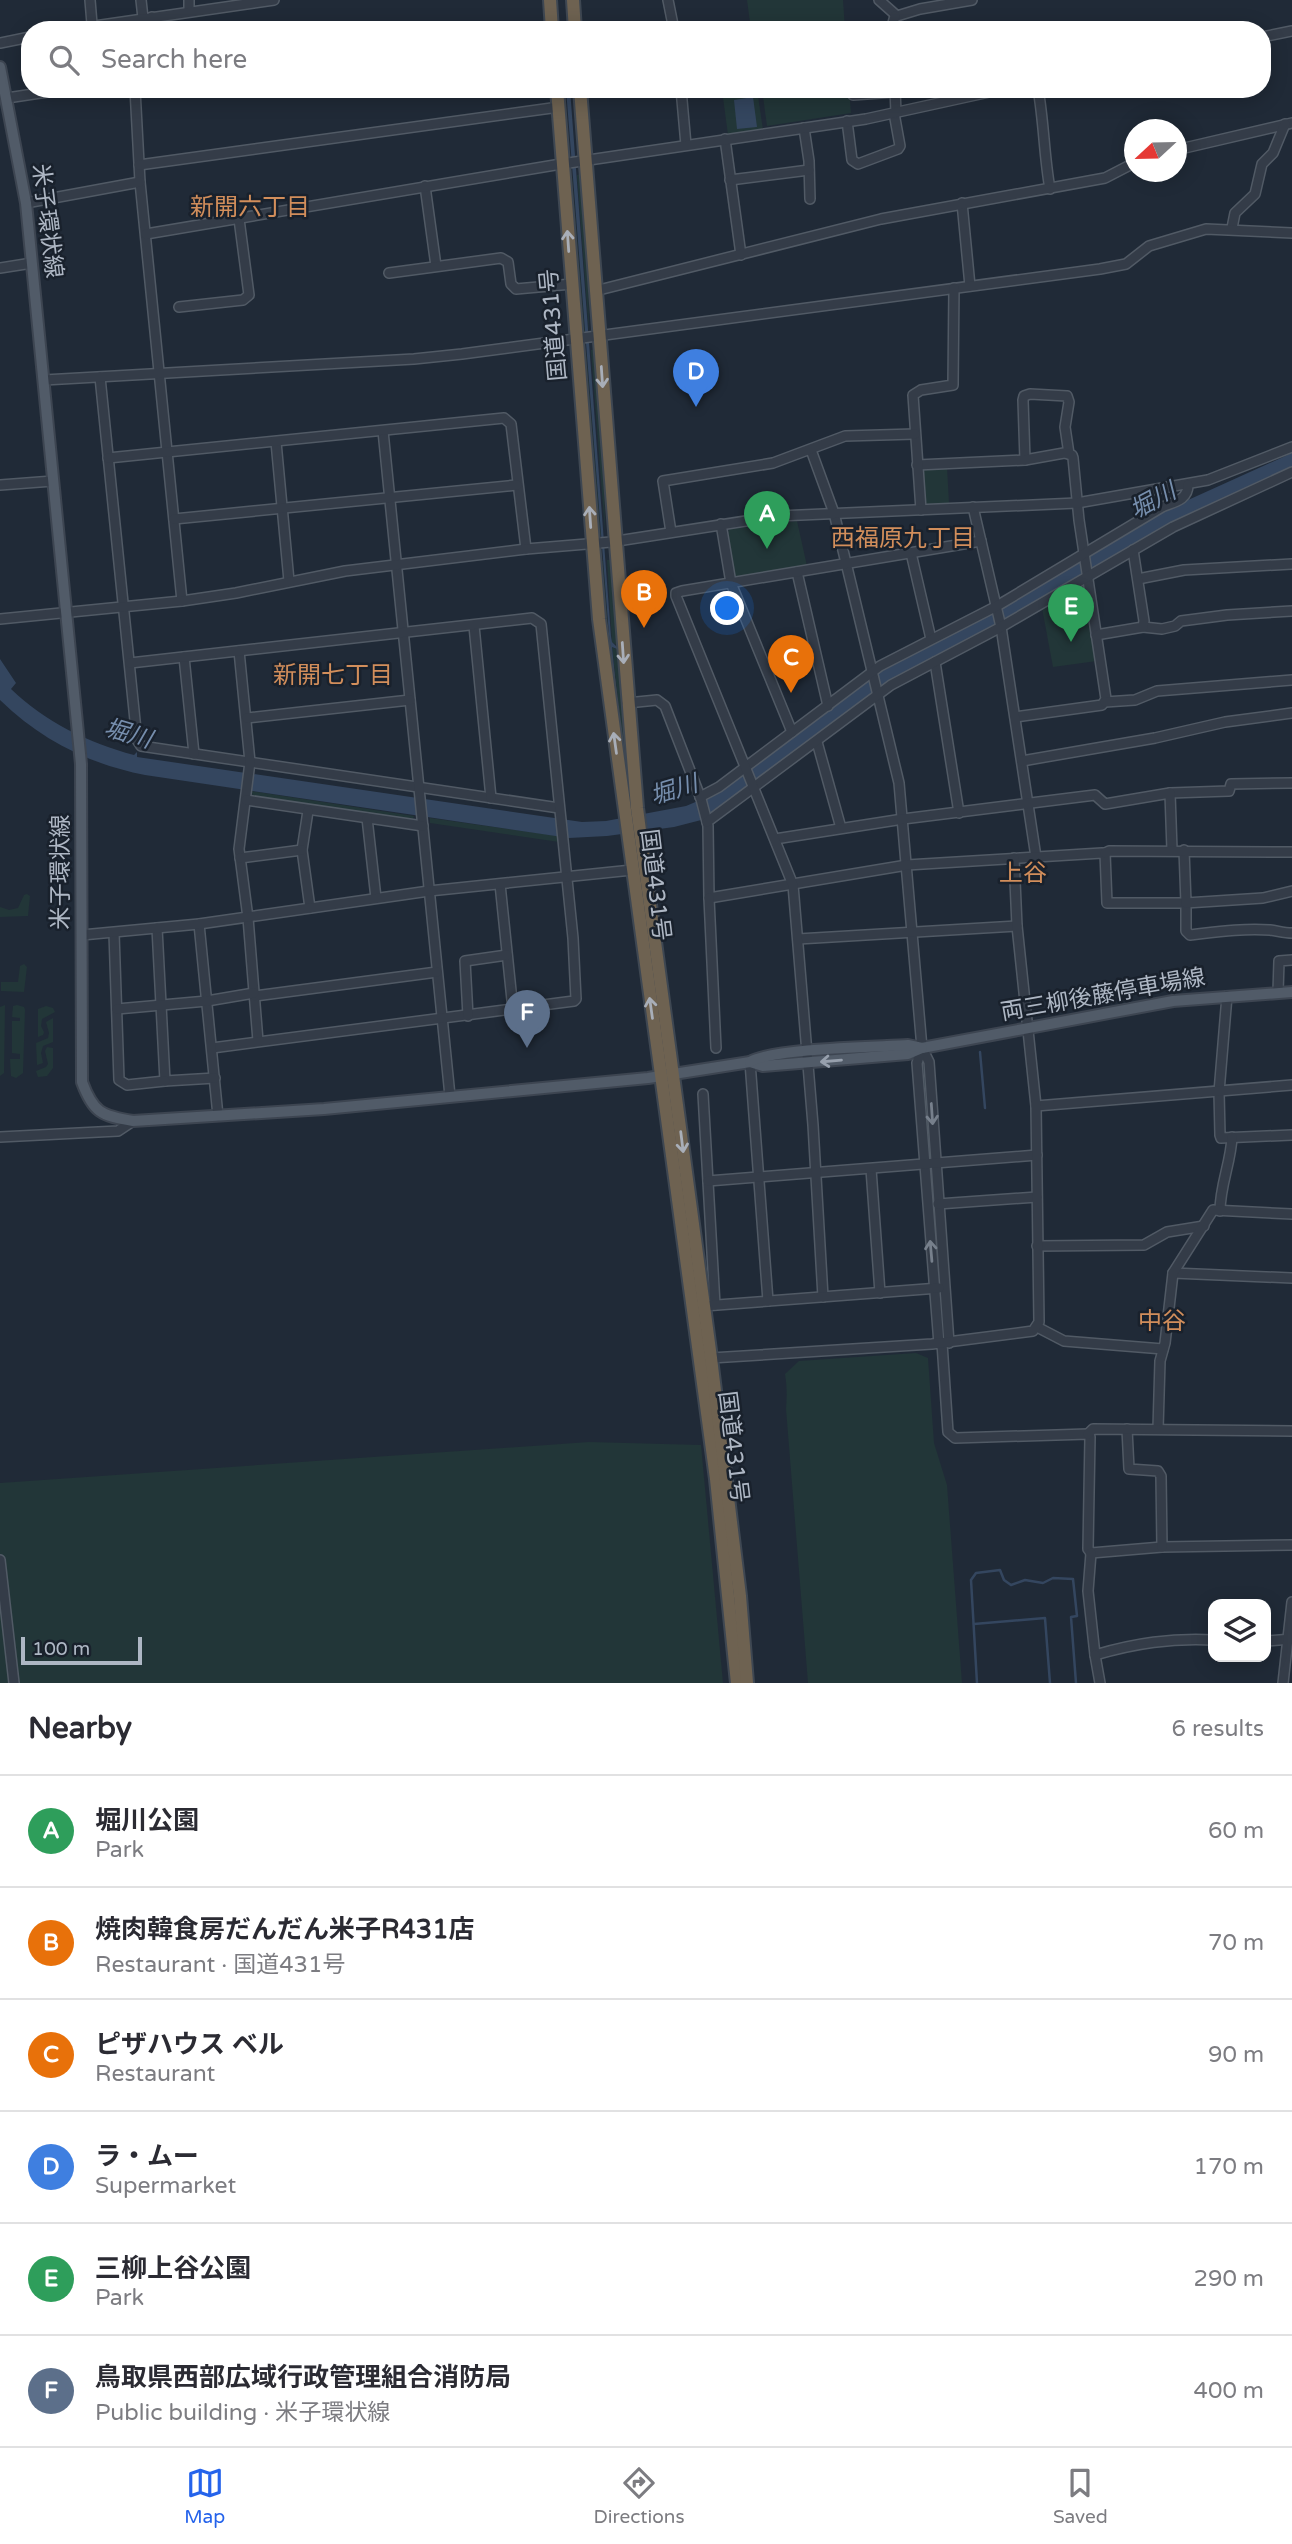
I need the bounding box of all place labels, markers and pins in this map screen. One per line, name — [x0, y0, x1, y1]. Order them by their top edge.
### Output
pin: D — [673, 349, 719, 407]
pin: A — [744, 491, 790, 549]
pin: B — [621, 570, 667, 628]
pin: E — [1048, 584, 1094, 642]
pin: C — [768, 635, 814, 693]
pin: F — [504, 990, 550, 1048]

